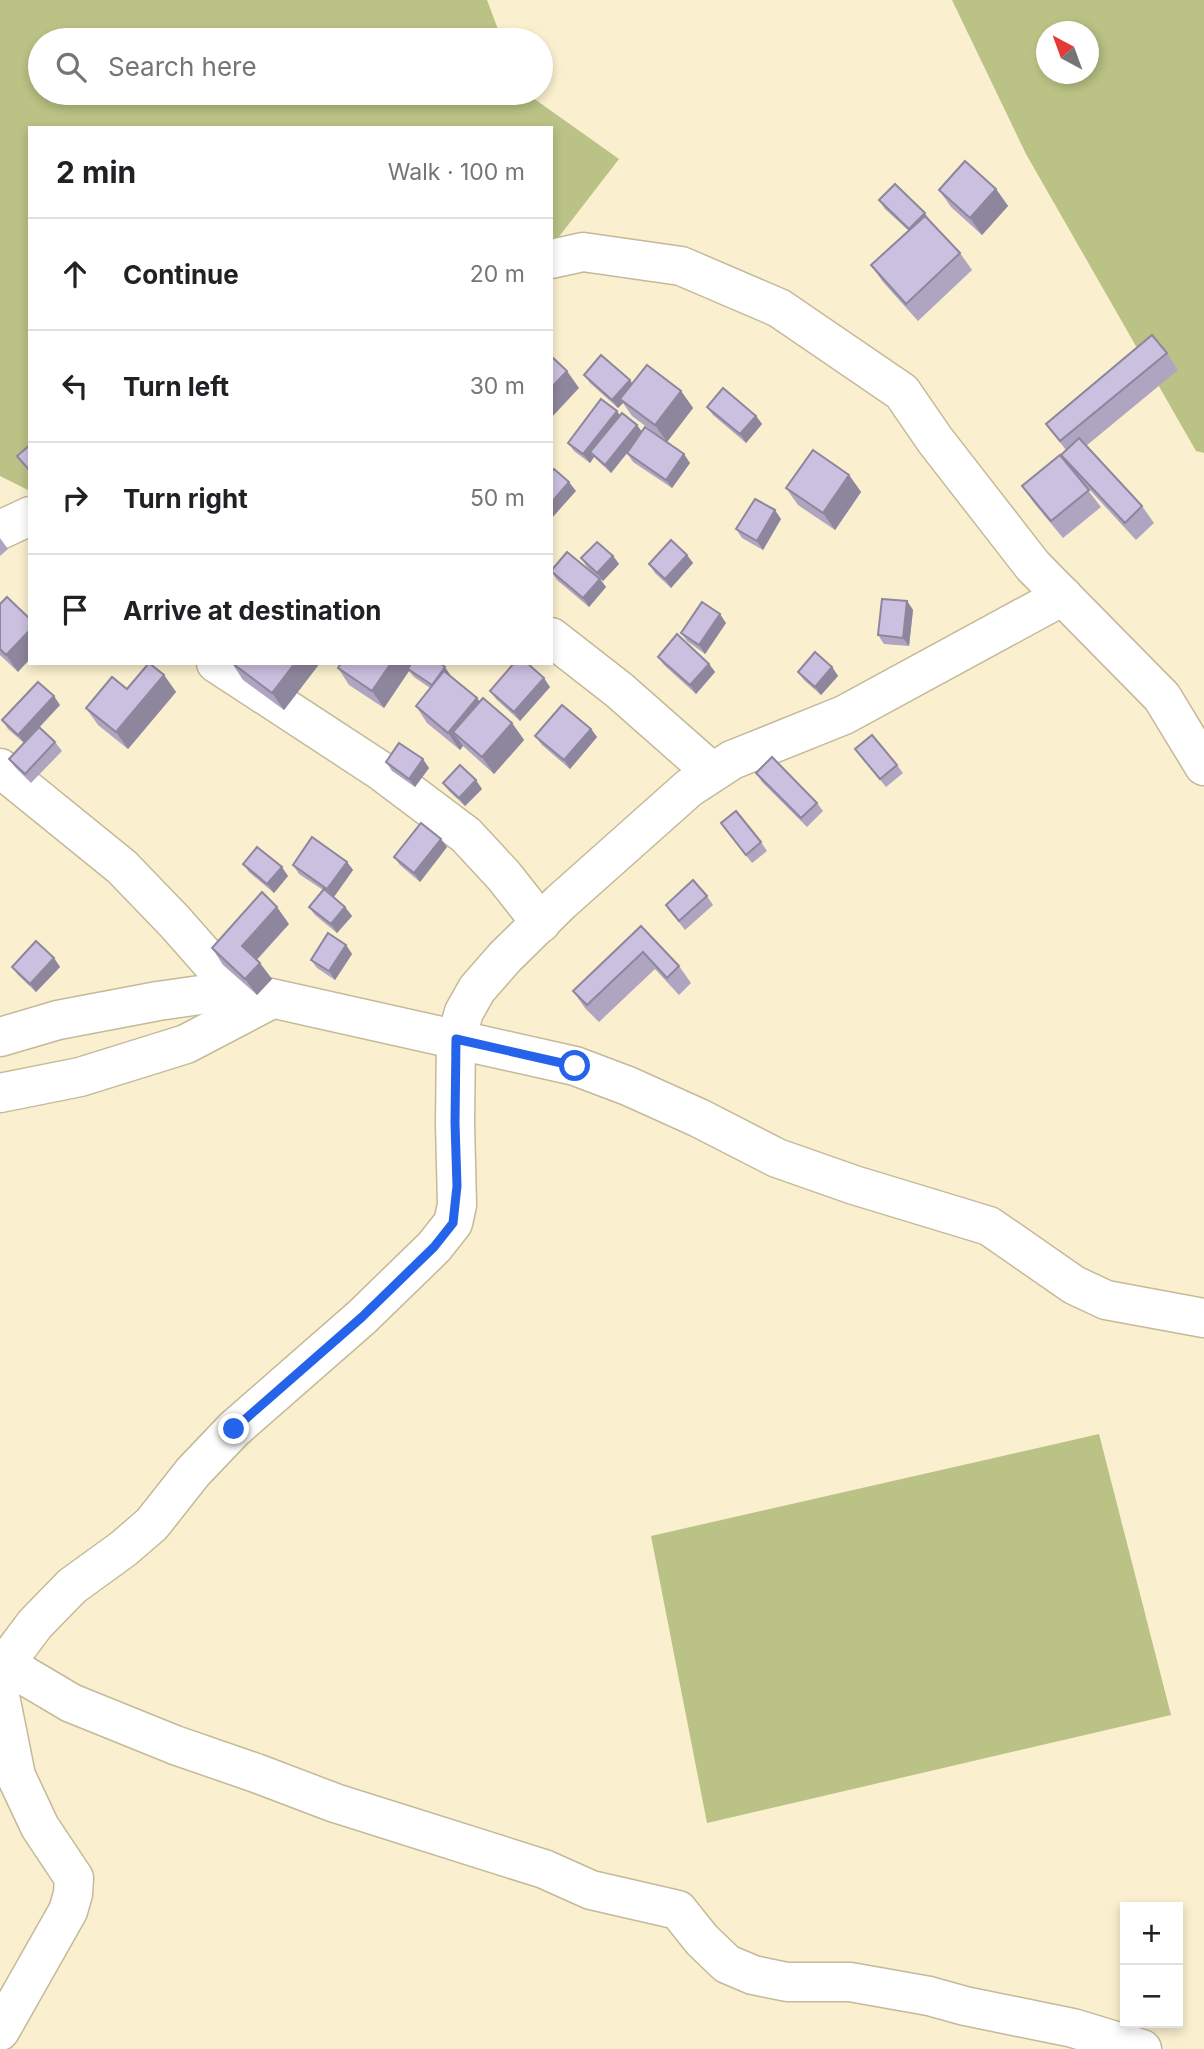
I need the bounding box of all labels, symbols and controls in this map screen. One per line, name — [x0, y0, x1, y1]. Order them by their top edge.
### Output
north arrow — [1036, 21, 1099, 84]
search box — [28, 28, 553, 105]
icon: search — [52, 48, 90, 86]
text: Search here — [108, 51, 257, 82]
text: 2 min — [56, 154, 136, 190]
text: Walk · 100 m — [388, 158, 525, 186]
icon: ahead — [56, 255, 94, 293]
text: Continue — [123, 259, 239, 290]
text: 20 m — [470, 260, 525, 288]
icon: left — [56, 367, 94, 405]
text: Turn left — [123, 371, 229, 402]
text: 30 m — [470, 372, 525, 400]
icon: right — [56, 479, 94, 517]
text: Turn right — [123, 483, 248, 514]
text: 50 m — [470, 484, 525, 512]
icon: arrive — [56, 591, 94, 629]
text: Arrive at destination — [123, 595, 382, 626]
route start — [559, 1050, 590, 1081]
route end — [218, 1413, 249, 1444]
map controls — [1120, 1902, 1183, 2028]
button: + — [1120, 1902, 1183, 1965]
button: − — [1120, 1965, 1183, 2028]

